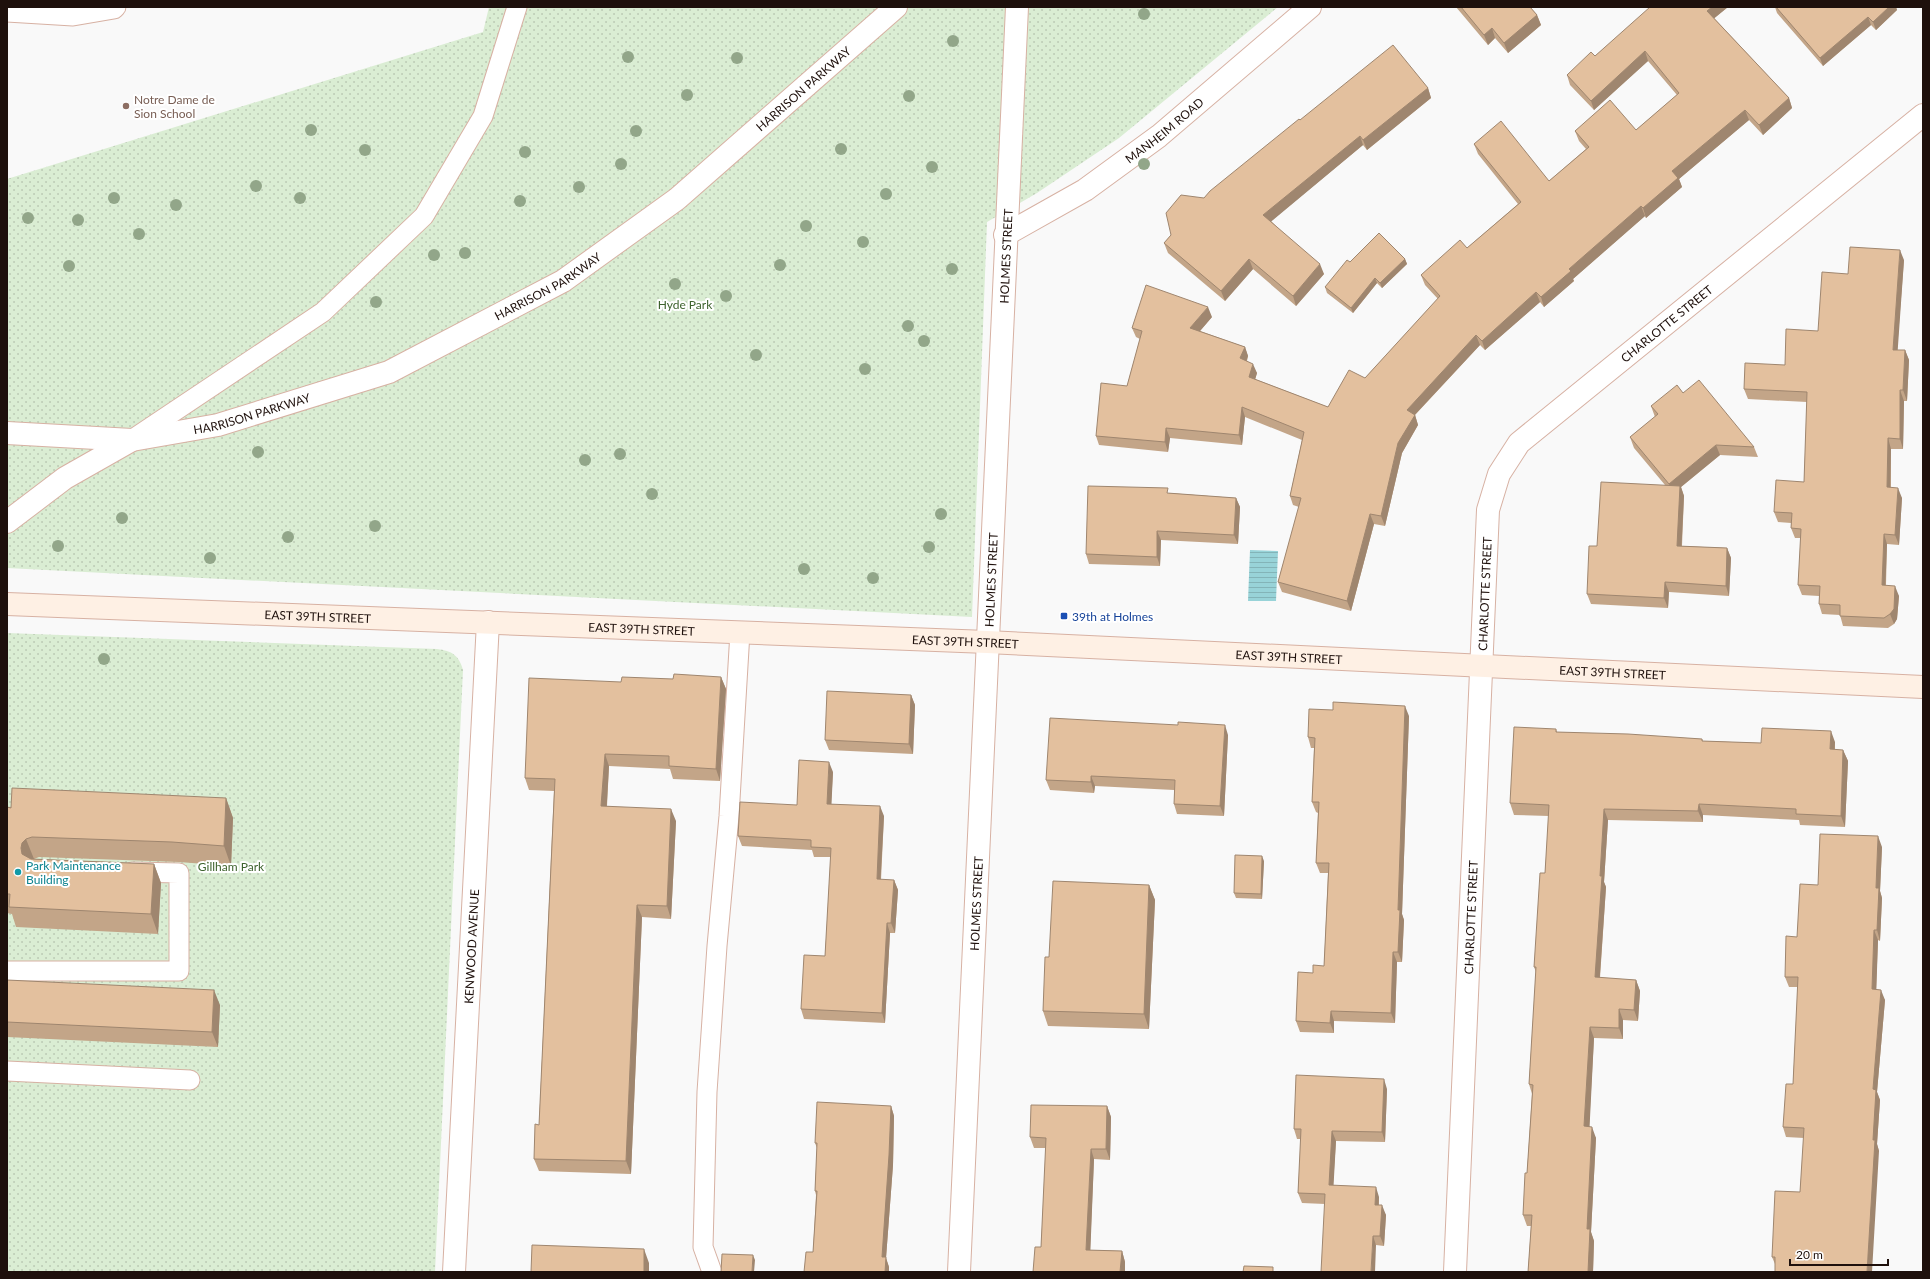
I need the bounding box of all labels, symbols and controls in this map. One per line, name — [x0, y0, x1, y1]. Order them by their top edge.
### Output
street label: HARRISON PARKWAY — [753, 43, 854, 134]
place label: Notre Dame de Sion School — [134, 92, 215, 121]
street label: MANHEIM ROAD — [1122, 94, 1206, 166]
marker: Notre Dame de Sion School — [121, 101, 131, 111]
street label: HOLMES STREET — [996, 208, 1015, 304]
street label: HARRISON PARKWAY — [492, 249, 604, 323]
street label: CHARLOTTE STREET — [1617, 282, 1715, 365]
park label: Hyde Park — [658, 297, 713, 312]
street label: HARRISON PARKWAY — [192, 389, 312, 437]
street label: HOLMES STREET — [981, 532, 1000, 627]
street label: CHARLOTTE STREET — [1474, 536, 1494, 651]
street label: EAST 39TH STREET — [264, 606, 371, 626]
place label: 39th at Holmes — [1072, 609, 1153, 624]
marker: 39th at Holmes — [1059, 611, 1069, 621]
street label: EAST 39TH STREET — [588, 619, 695, 638]
street label: EAST 39TH STREET — [912, 632, 1019, 651]
street label: EAST 39TH STREET — [1235, 646, 1343, 667]
street label: EAST 39TH STREET — [1559, 662, 1666, 682]
street label: HOLMES STREET — [966, 856, 986, 951]
place label: Park Maintenance Building — [26, 858, 121, 887]
park label: Gillham Park — [198, 859, 265, 874]
street label: CHARLOTTE STREET — [1460, 860, 1480, 975]
marker: Park Maintenance Building — [13, 867, 23, 877]
street label: KENWOOD AVENUE — [461, 889, 482, 1004]
scale bar — [1790, 1241, 1888, 1267]
text: 20 m — [1796, 1247, 1823, 1262]

